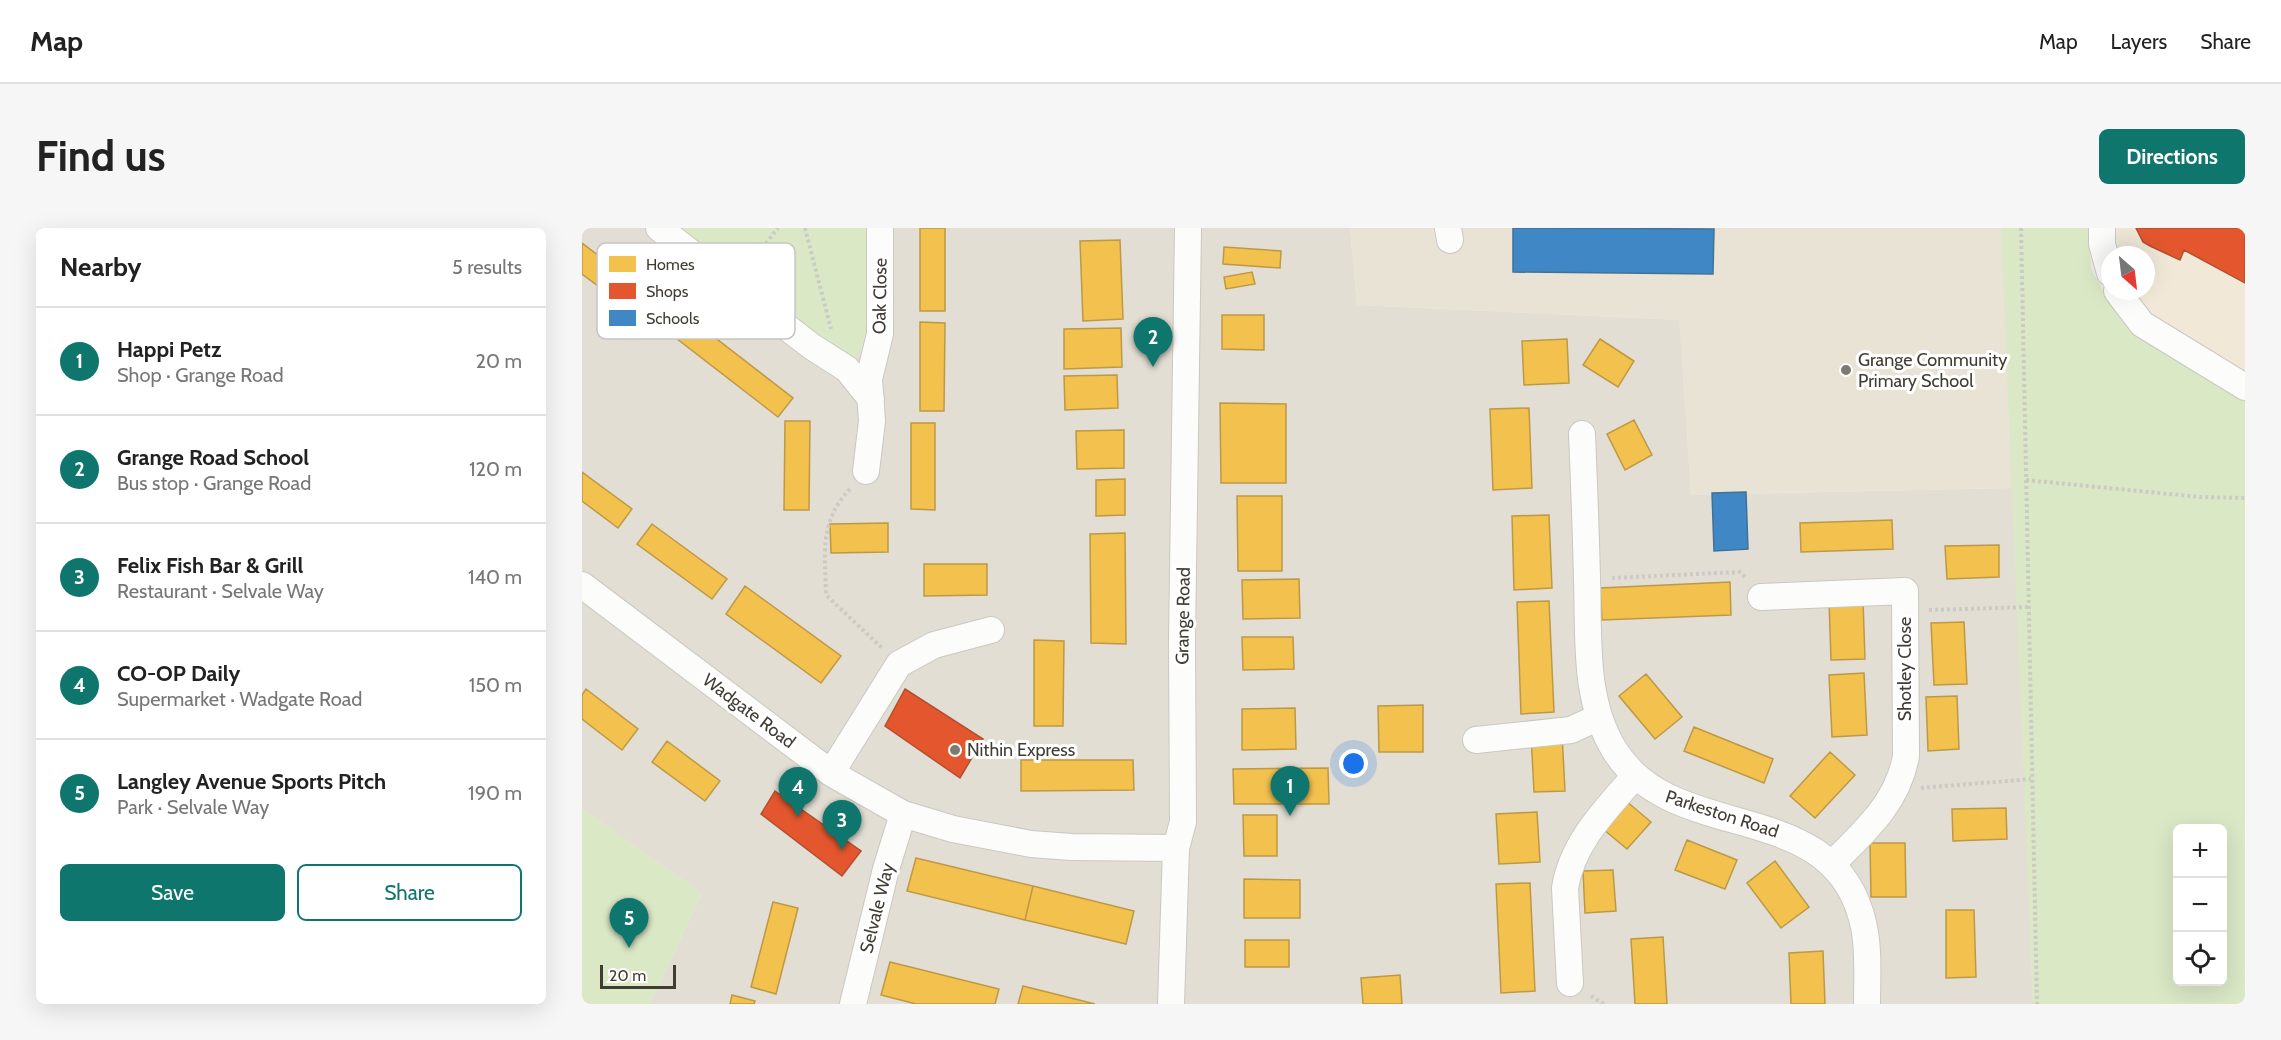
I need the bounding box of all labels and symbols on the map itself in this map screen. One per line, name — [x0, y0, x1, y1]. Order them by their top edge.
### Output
legend — [597, 243, 795, 339]
north arrow — [2101, 246, 2155, 300]
text: Homes — [646, 255, 695, 274]
street label: Oak Close — [868, 258, 892, 334]
text: Shops — [646, 282, 689, 301]
text: Schools — [646, 309, 700, 328]
pin: 2 — [1134, 318, 1172, 367]
place label: Grange Community Primary School — [1858, 349, 2007, 392]
marker: Grange Community Primary School — [1839, 363, 1853, 377]
street label: Grange Road — [1171, 567, 1195, 665]
street label: Shotley Close — [1894, 617, 1916, 721]
street label: Wadgate Road — [698, 669, 800, 753]
place label: Nithin Express — [967, 739, 1075, 761]
marker: Nithin Express — [948, 743, 962, 757]
your location — [1339, 749, 1368, 778]
pin: 1 — [1270, 766, 1310, 816]
pin: 4 — [778, 768, 818, 817]
street label: Parkeston Road — [1663, 785, 1781, 843]
pin: 3 — [822, 800, 862, 850]
street label: Selvale Way — [855, 861, 899, 955]
pin: 5 — [610, 898, 648, 948]
scale bar — [600, 962, 676, 990]

